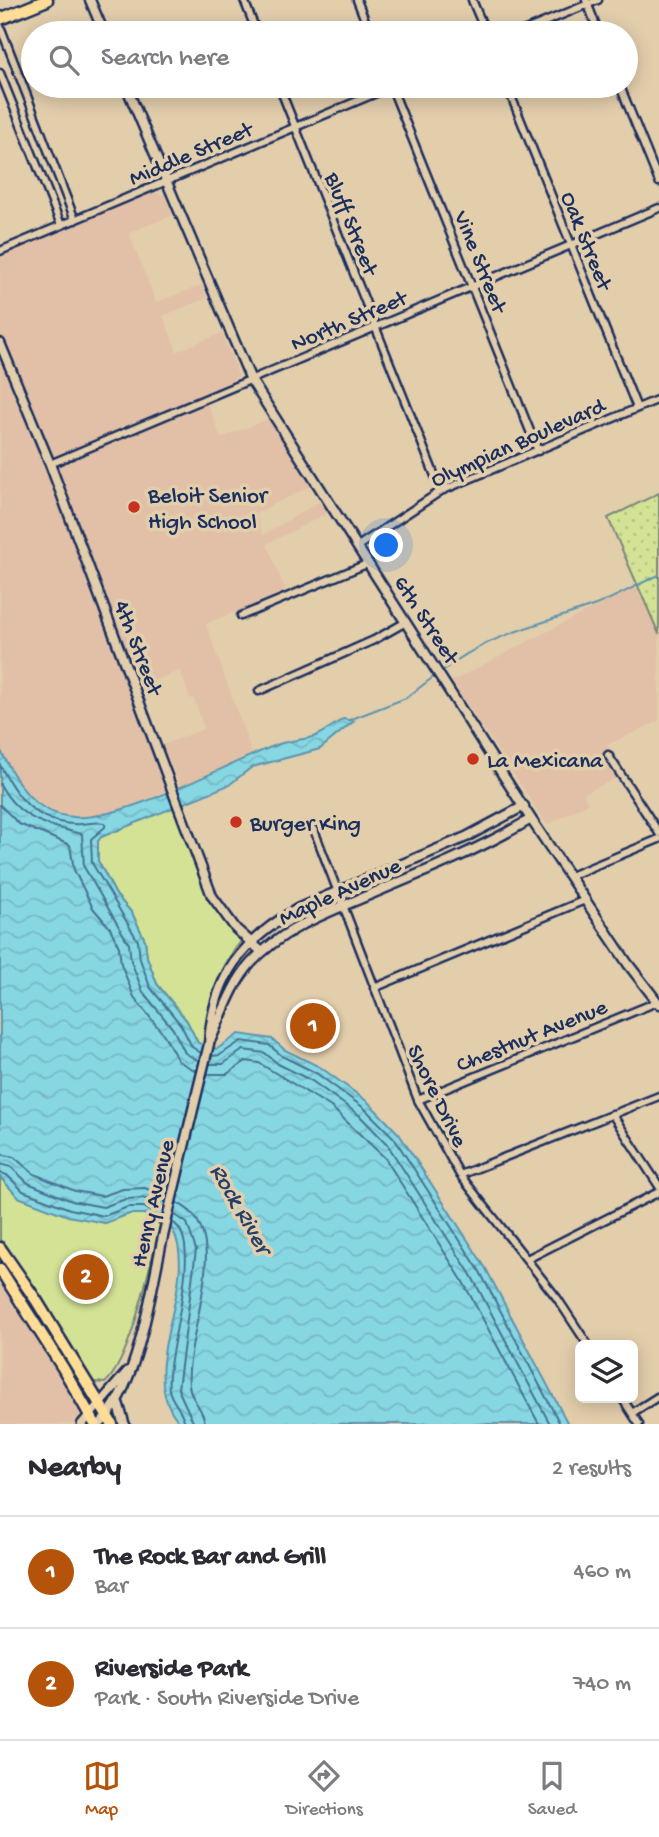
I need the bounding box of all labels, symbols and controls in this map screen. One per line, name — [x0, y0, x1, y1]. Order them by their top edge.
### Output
search box — [21, 21, 638, 98]
icon: search — [45, 41, 83, 79]
text: Search here — [101, 44, 229, 75]
street label: Middle Street — [126, 116, 259, 193]
street label: Bluff Street — [317, 168, 383, 281]
street label: Oak Street — [553, 188, 617, 296]
street label: Vine Street — [446, 207, 512, 319]
street label: North Street — [287, 285, 413, 359]
street label: Olympian Boulevard — [427, 393, 611, 495]
place label: Beloit Senior High School — [147, 484, 269, 537]
marker: Beloit Senior High School — [126, 499, 142, 515]
your location — [369, 528, 403, 562]
street label: 6th Street — [386, 572, 465, 672]
street label: 4th Street — [106, 597, 168, 701]
place label: La Mexicana — [487, 749, 604, 776]
marker: La Mexicana — [465, 751, 481, 767]
place label: Burger King — [249, 812, 361, 839]
marker: Burger King — [228, 814, 244, 830]
street label: Maple Avenue — [275, 853, 407, 933]
street label: Chestnut Avenue — [453, 994, 613, 1080]
pin: 1 — [290, 1000, 336, 1052]
street label: Shore Drive — [399, 1041, 473, 1153]
street label: Henry Avenue — [127, 1136, 182, 1270]
water label: Rock River — [202, 1160, 278, 1264]
pin: 2 — [63, 1251, 109, 1303]
map controls — [575, 1340, 638, 1403]
button: layers — [575, 1340, 638, 1403]
text: Nearby — [28, 1452, 121, 1487]
text: 2 results — [552, 1456, 631, 1483]
text: The Rock Bar and Grill — [95, 1543, 326, 1574]
text: 1 — [46, 1559, 56, 1586]
text: 460 m — [574, 1559, 631, 1586]
text: Bar — [95, 1574, 128, 1601]
text: Riverside Park — [95, 1655, 248, 1686]
text: 2 — [45, 1671, 57, 1698]
text: 740 m — [573, 1671, 631, 1698]
text: Park · South Riverside Drive — [95, 1686, 359, 1713]
tab: Map — [83, 1757, 121, 1822]
tab: Directions — [286, 1757, 363, 1822]
tab: Saved — [528, 1757, 576, 1822]

